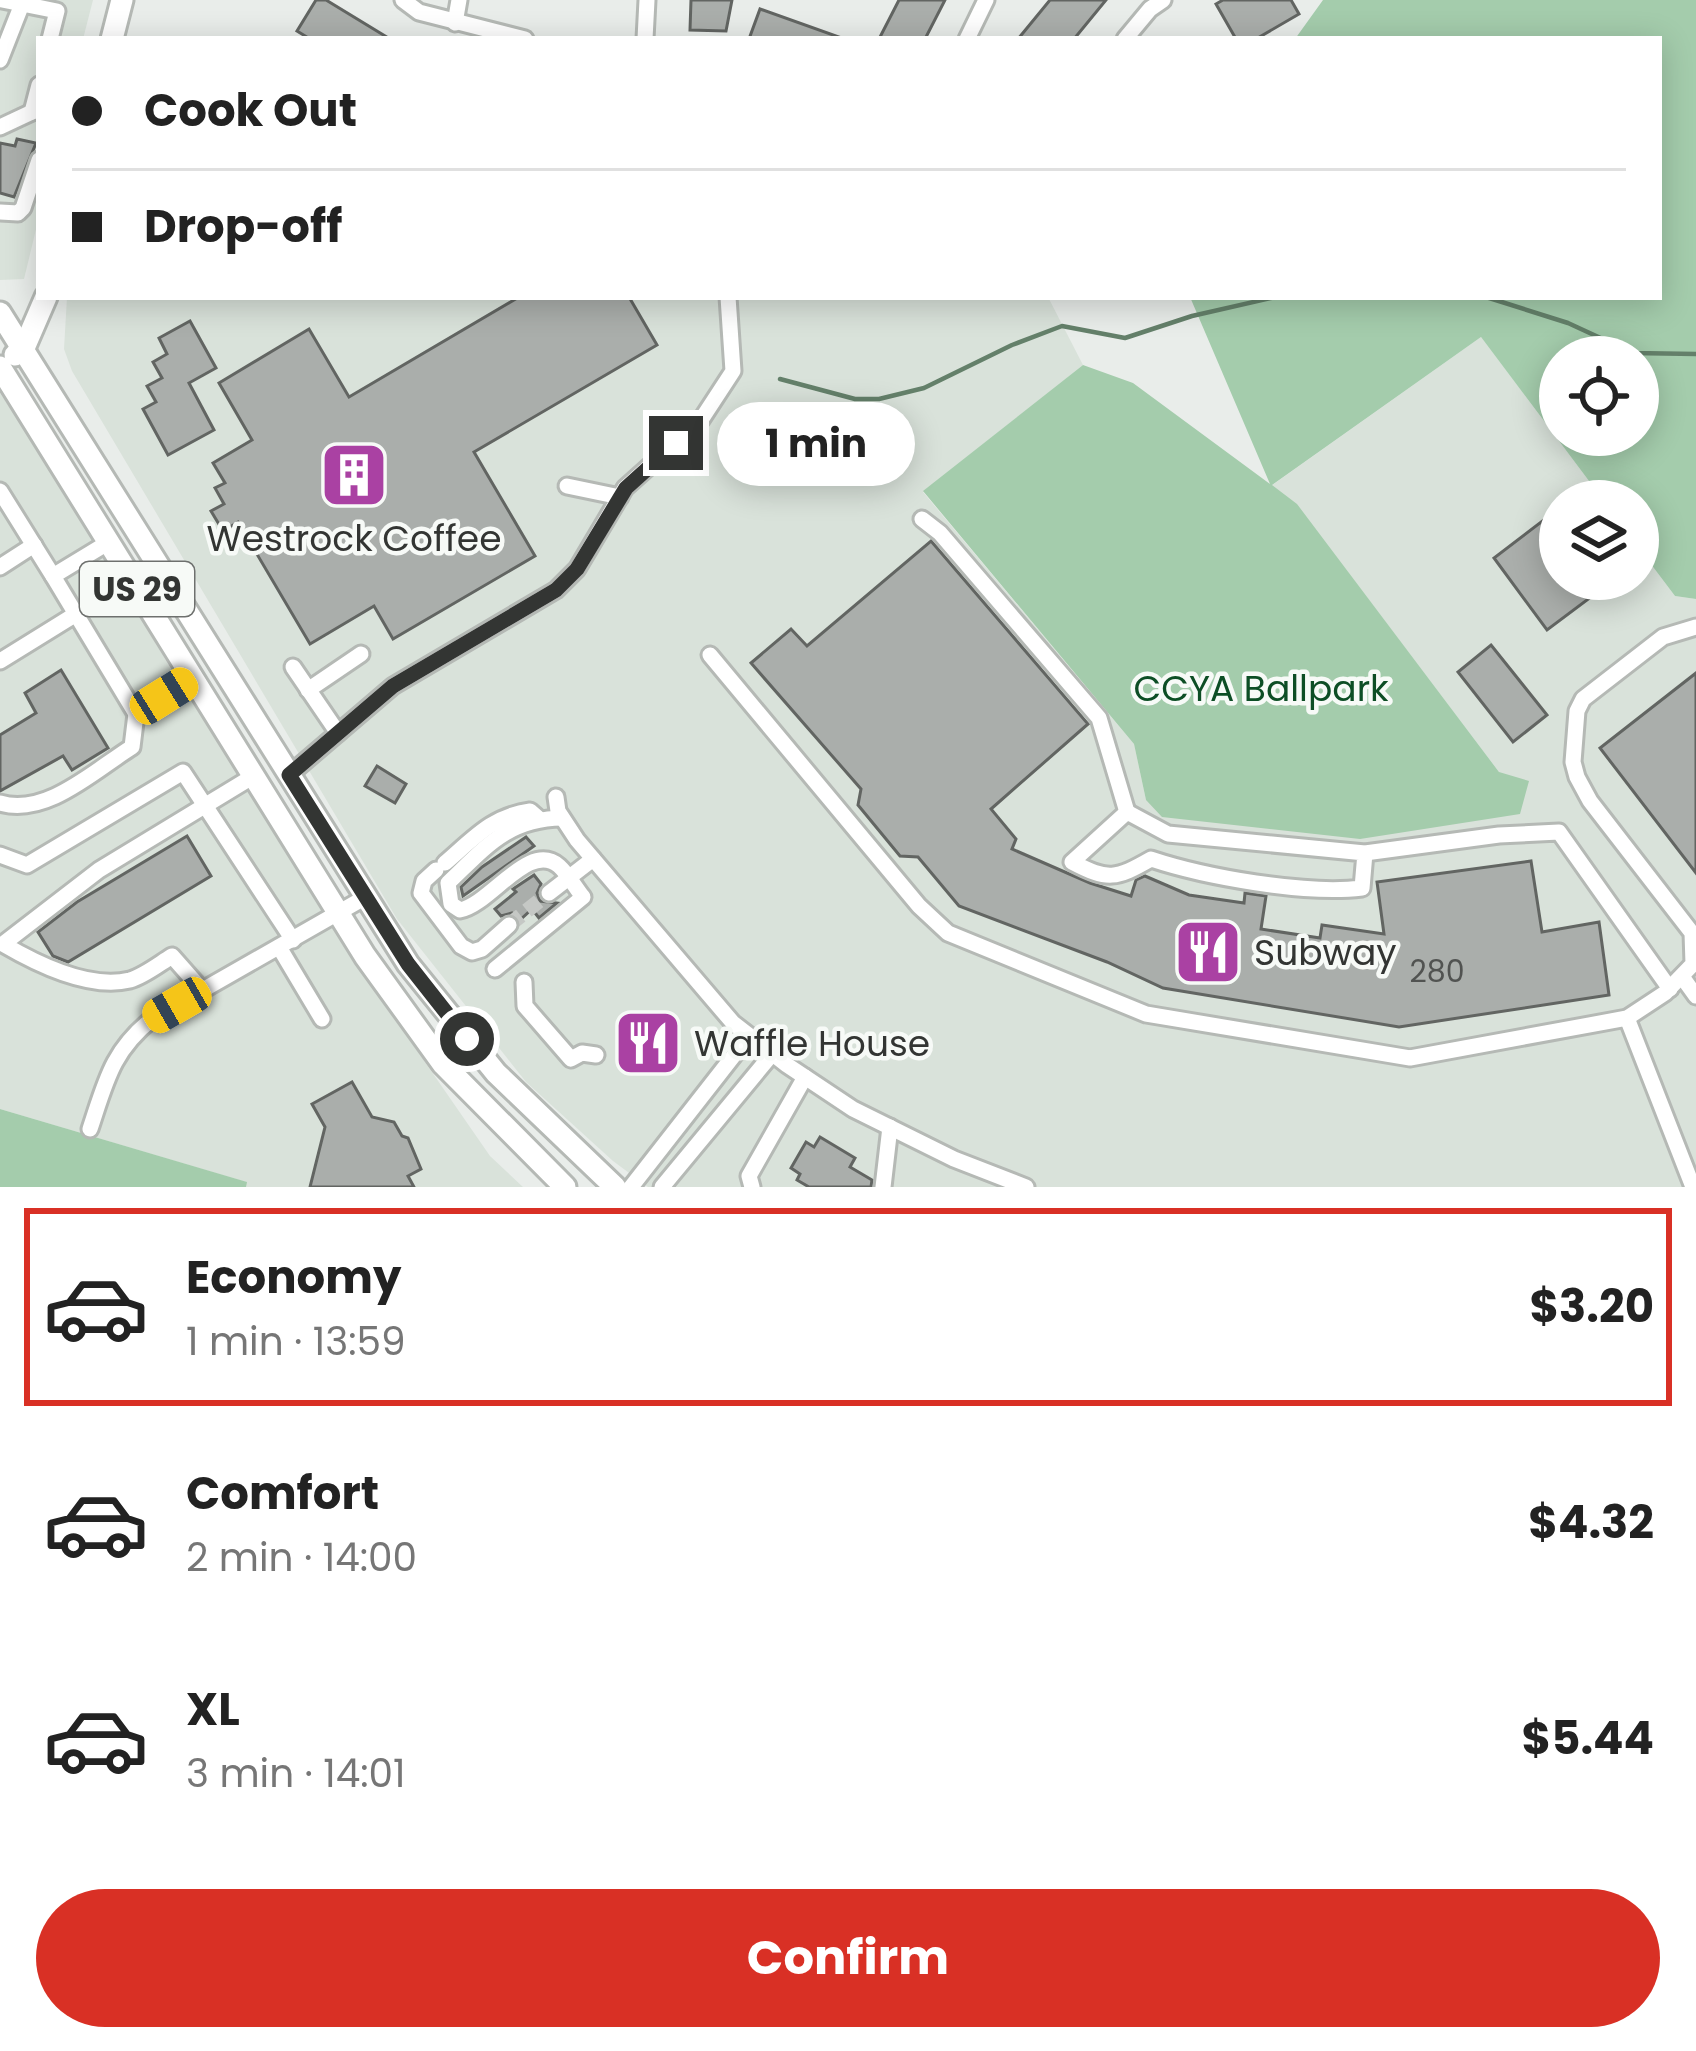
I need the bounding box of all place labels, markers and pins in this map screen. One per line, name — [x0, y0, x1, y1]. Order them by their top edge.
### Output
building icon: Westrock Coffee — [319, 440, 389, 510]
place label: Westrock Coffee — [207, 513, 501, 564]
restaurant icon: Subway — [1173, 917, 1243, 987]
place label: Subway — [1254, 927, 1397, 978]
restaurant icon: Waffle House — [613, 1008, 683, 1078]
place label: Waffle House — [694, 1018, 930, 1069]

